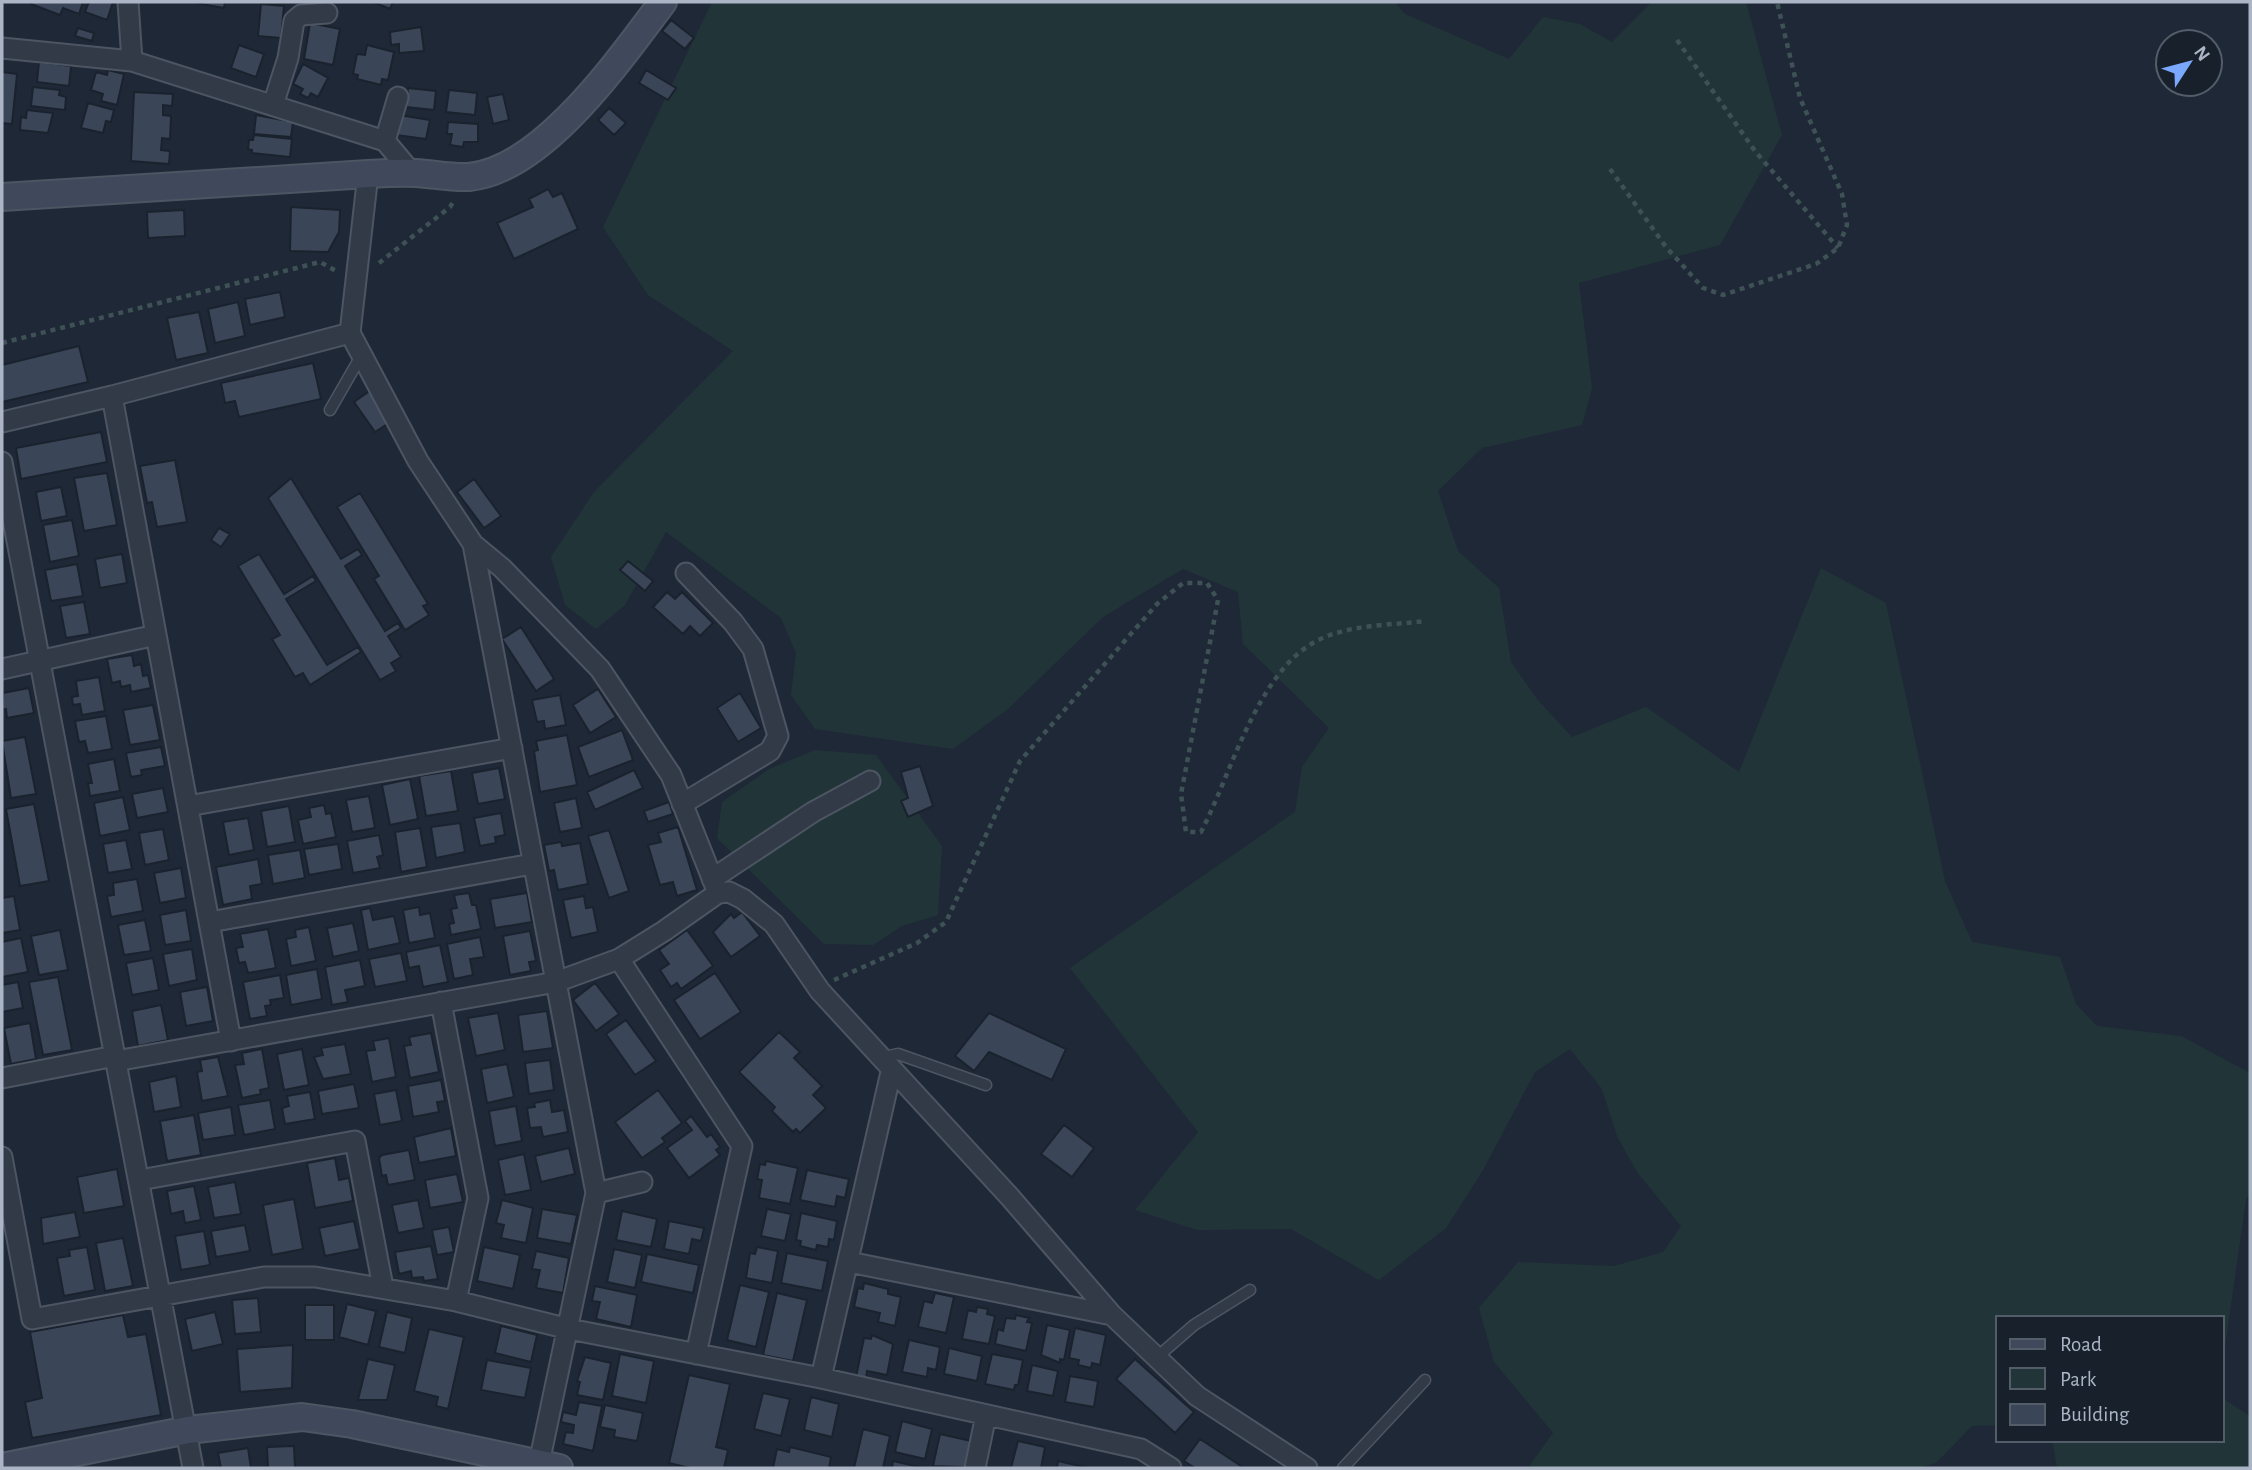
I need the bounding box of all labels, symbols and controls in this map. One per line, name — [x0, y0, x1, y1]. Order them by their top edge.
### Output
north arrow — [2154, 28, 2224, 98]
text: N — [2190, 43, 2213, 65]
legend — [1996, 1316, 2224, 1442]
text: Road — [2060, 1334, 2102, 1355]
text: Park — [2060, 1369, 2097, 1390]
text: Building — [2060, 1404, 2130, 1425]

